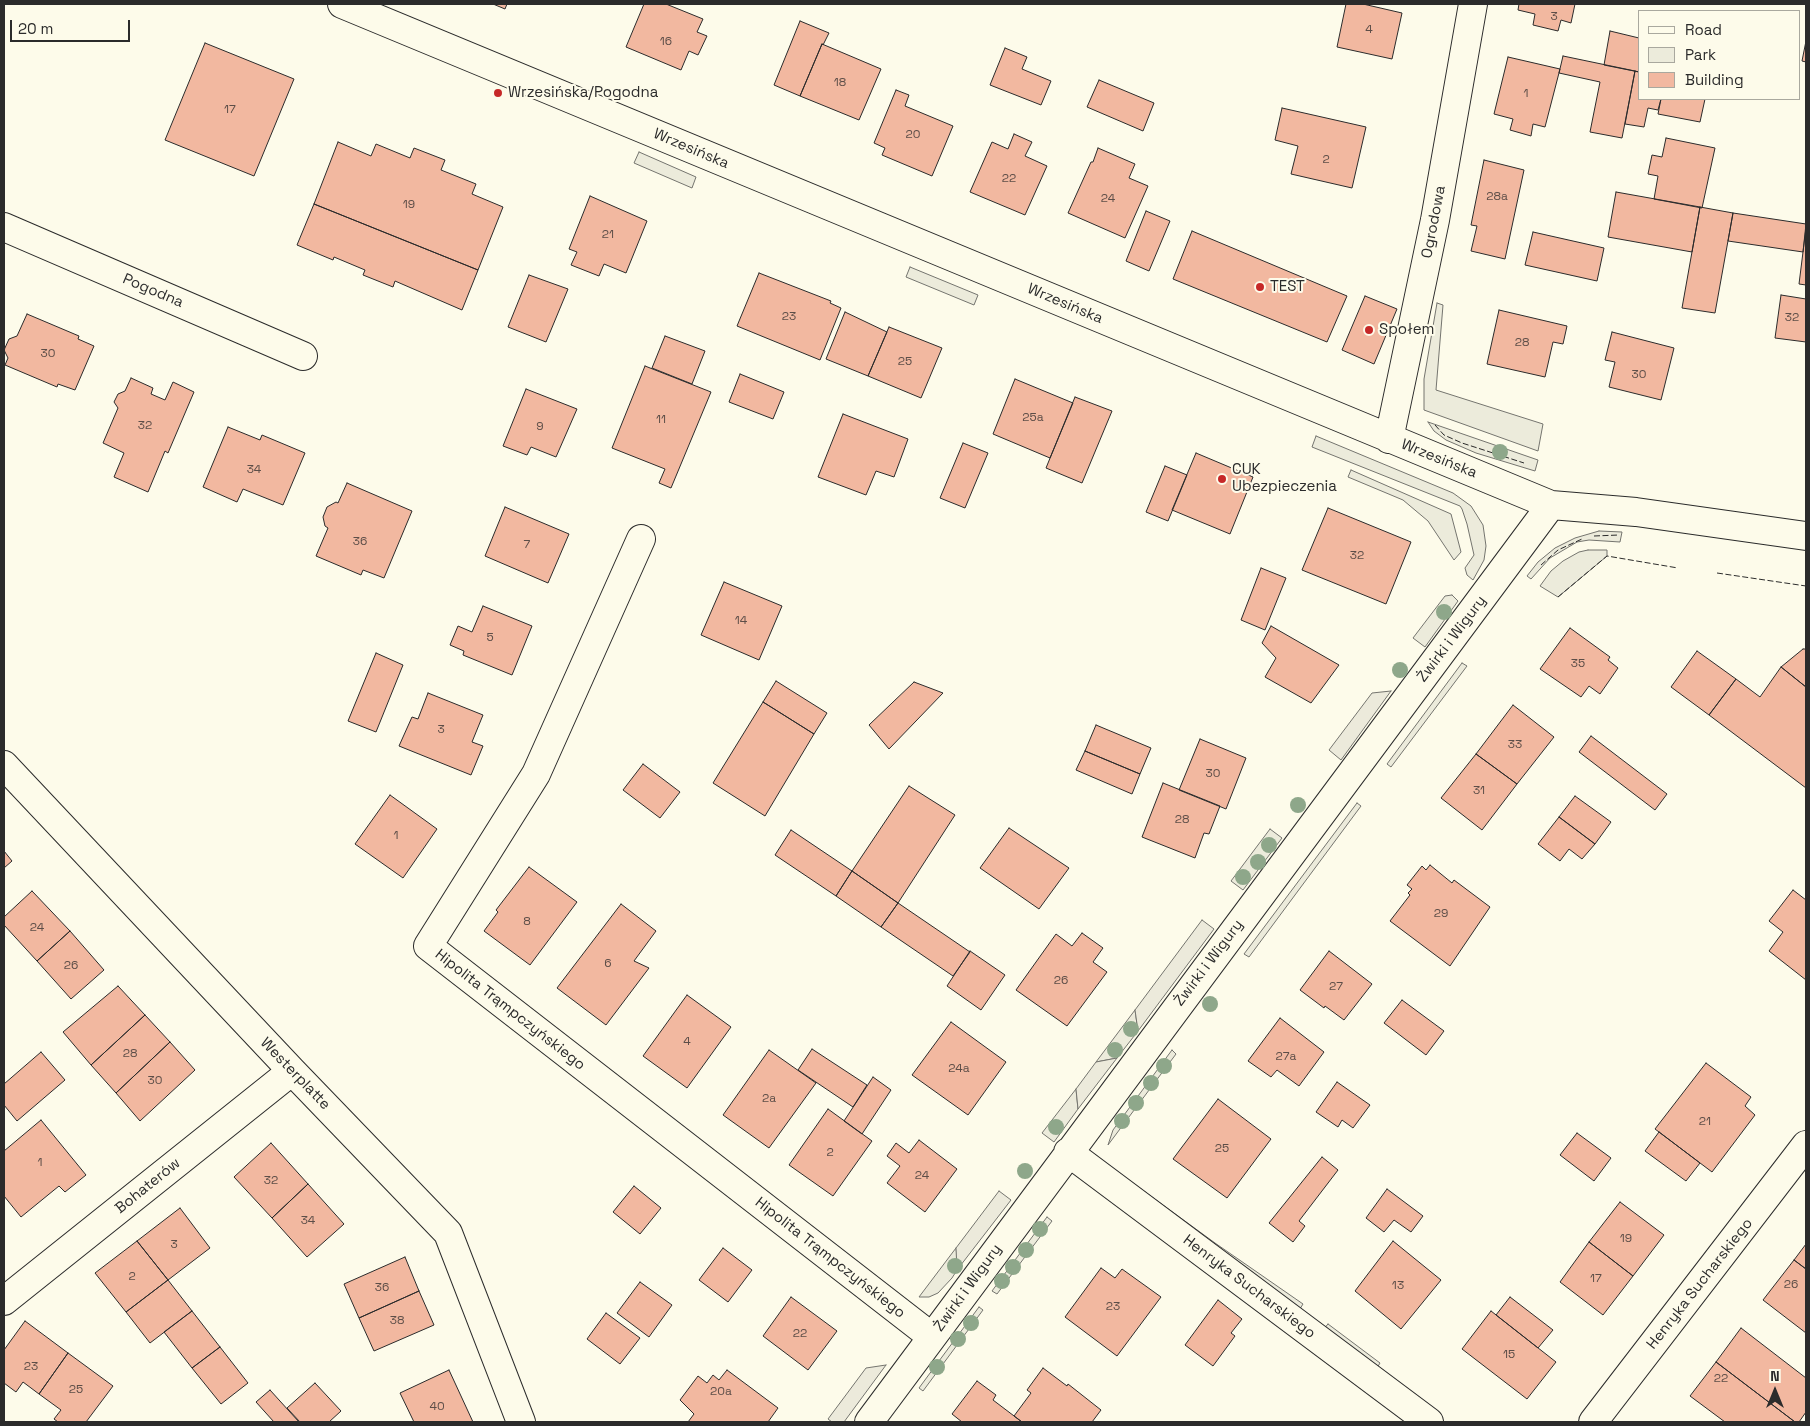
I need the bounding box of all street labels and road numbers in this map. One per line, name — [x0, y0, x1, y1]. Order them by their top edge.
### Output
street label: Wrzesińska — [651, 125, 731, 173]
street label: Ogrodowa — [1418, 184, 1450, 260]
street label: Pogodna — [120, 270, 186, 312]
street label: Wrzesińska — [1025, 280, 1105, 328]
street label: Wrzesińska — [1398, 436, 1480, 482]
street label: Żwirki i Wigury — [1414, 592, 1490, 686]
street label: Żwirki i Wigury — [1171, 916, 1247, 1010]
street label: Hipolita Trąmpczyńskiego — [431, 946, 589, 1074]
street label: Westerplatte — [256, 1034, 334, 1114]
street label: Bohaterów — [112, 1154, 184, 1218]
street label: Hipolita Trąmpczyńskiego — [751, 1194, 909, 1322]
street label: Henryka Sucharskiego — [1643, 1215, 1757, 1353]
street label: Henryka Sucharskiego — [1179, 1231, 1319, 1343]
street label: Żwirki i Wigury — [930, 1241, 1006, 1335]

